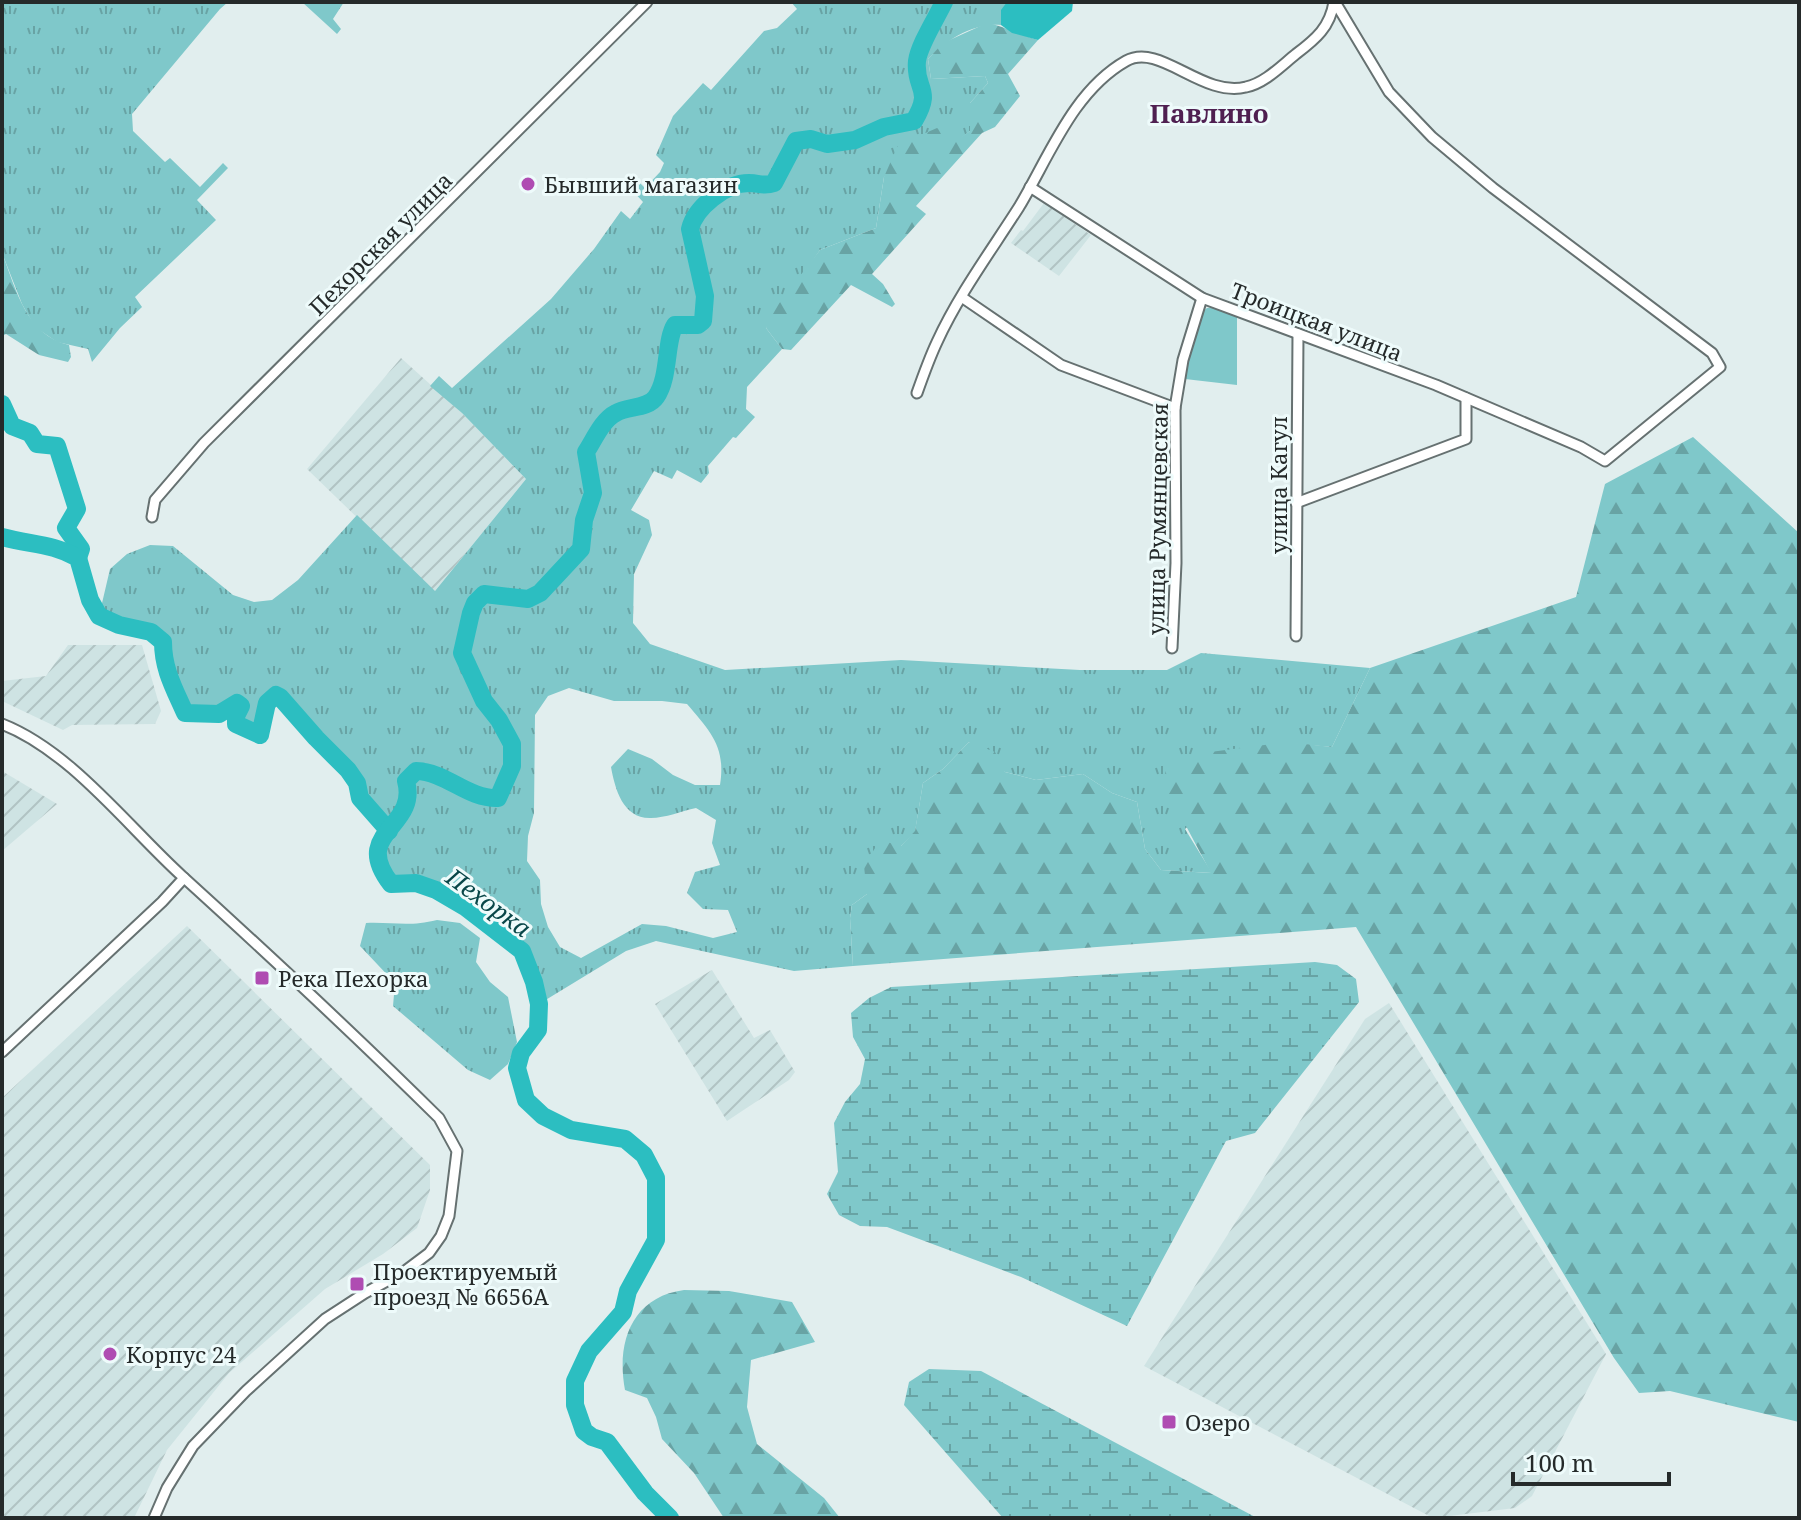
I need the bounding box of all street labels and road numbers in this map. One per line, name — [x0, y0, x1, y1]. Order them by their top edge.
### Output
street label: Пехорская улица — [302, 165, 458, 321]
street label: Троицкая улица — [1227, 274, 1407, 368]
street label: улица Румянцевская — [1140, 403, 1174, 635]
street label: улица Кагул — [1263, 416, 1293, 554]

